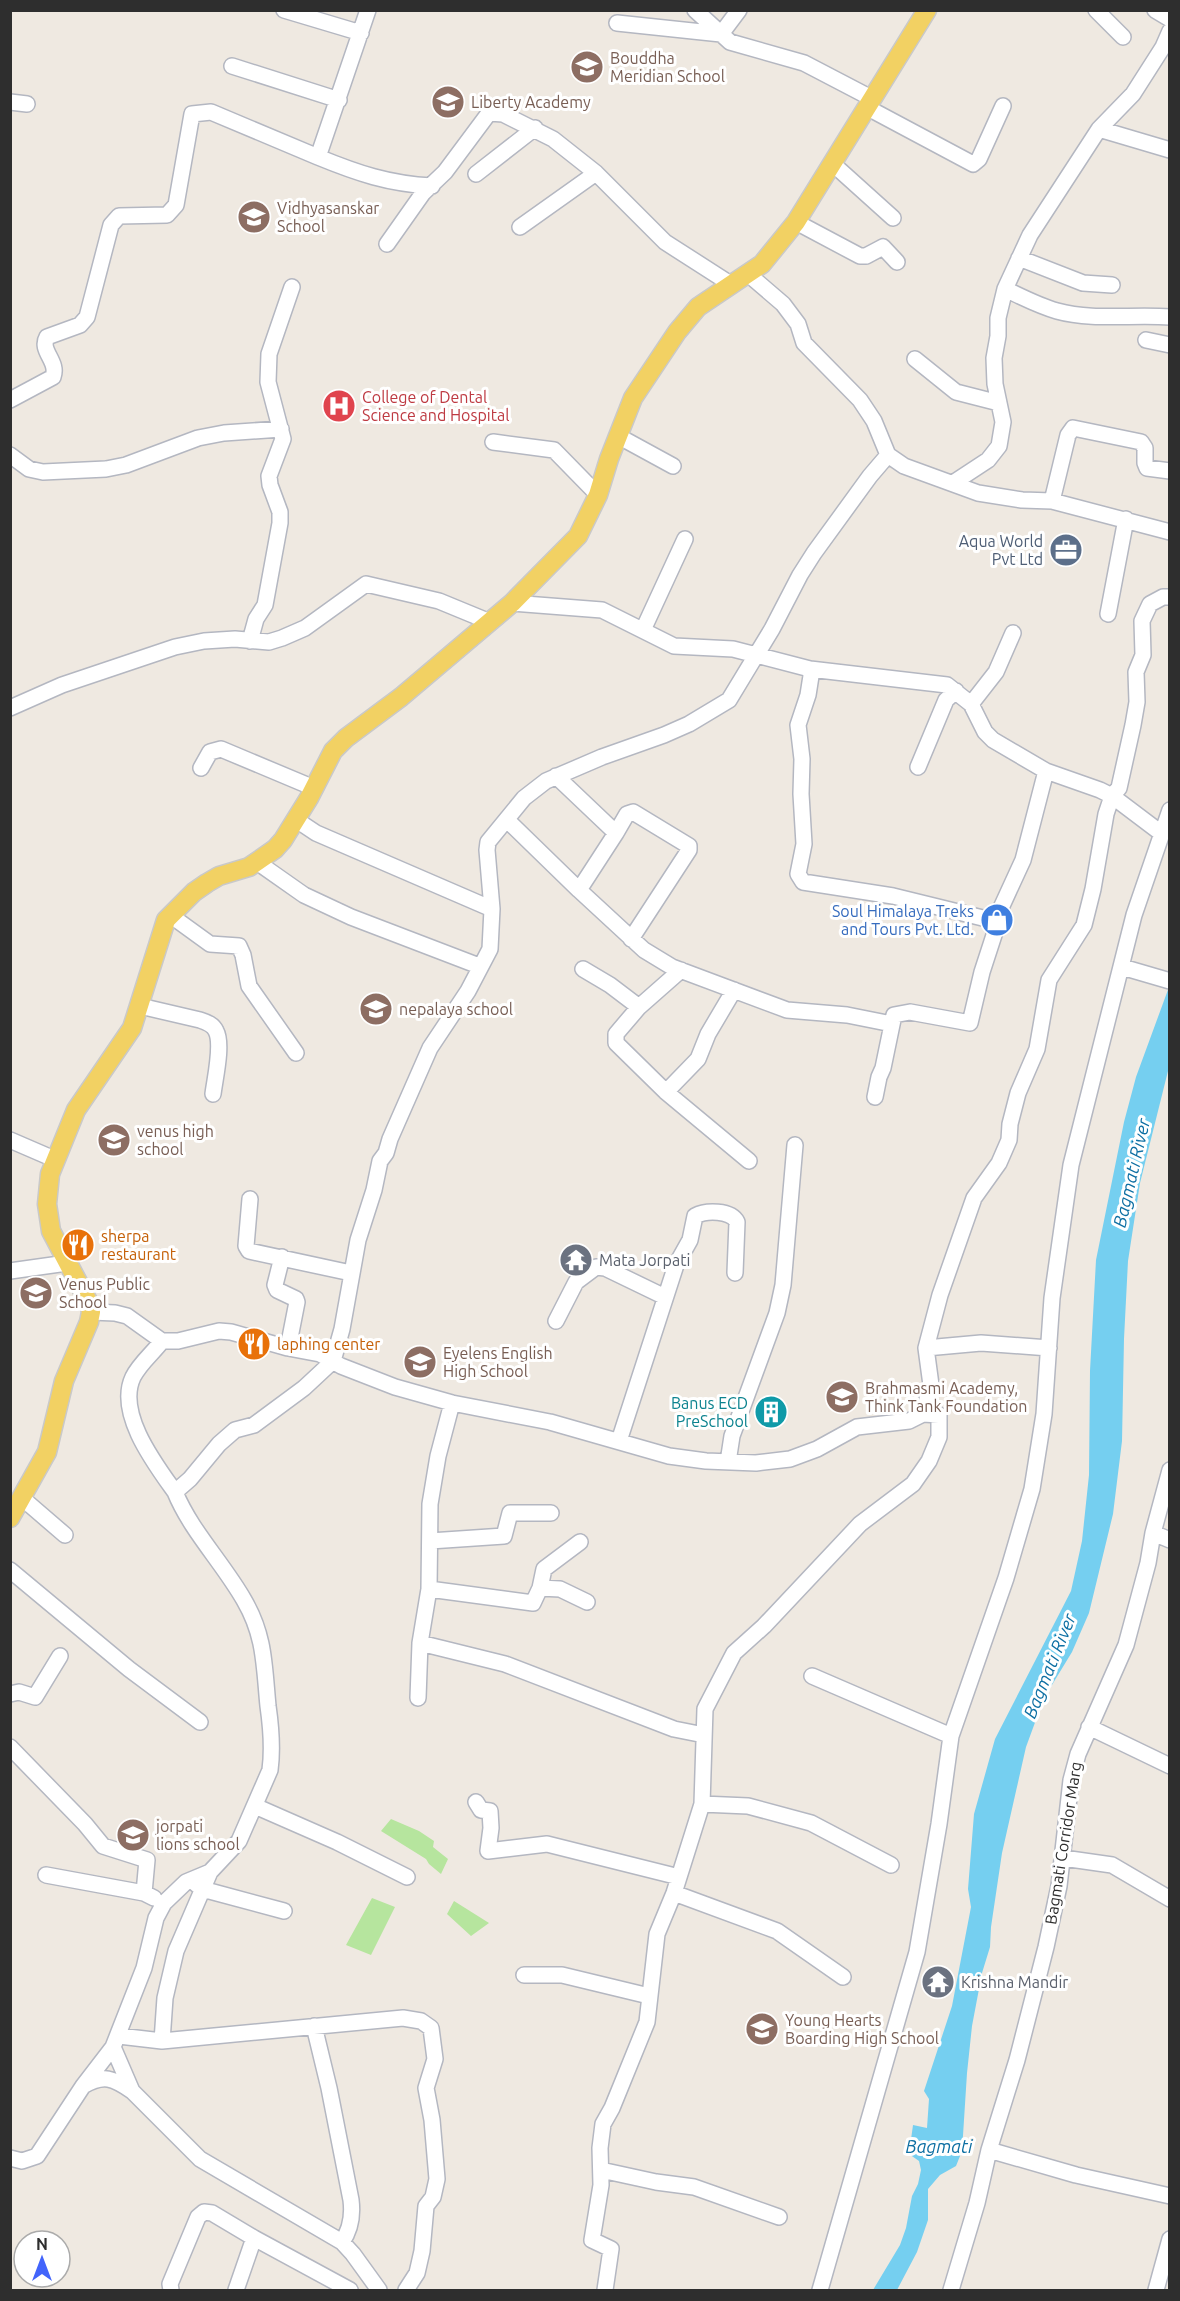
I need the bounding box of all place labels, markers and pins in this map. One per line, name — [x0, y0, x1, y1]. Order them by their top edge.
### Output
school or university icon: Bouddha Meridian School — [569, 49, 605, 85]
place label: Bouddha Meridian School — [610, 49, 725, 85]
school or university icon: Liberty Academy — [430, 84, 466, 120]
place label: Liberty Academy — [471, 93, 591, 111]
school or university icon: Vidhyasanskar School — [236, 199, 272, 235]
place label: Vidhyasanskar School — [277, 199, 379, 235]
hospital icon: College of Dental Science and Hospital — [321, 388, 357, 424]
place label: College of Dental Science and Hospital — [362, 388, 509, 424]
place label: Aqua World Pvt Ltd — [959, 532, 1043, 568]
office icon: Aqua World Pvt Ltd — [1048, 532, 1084, 568]
place label: Soul Himalaya Treks and Tours Pvt. Ltd. — [832, 902, 974, 938]
shop icon: Soul Himalaya Treks and Tours Pvt. Ltd. — [979, 902, 1015, 938]
school or university icon: nepalaya school — [358, 991, 394, 1027]
place label: nepalaya school — [399, 1000, 513, 1018]
school or university icon: venus high school — [96, 1122, 132, 1158]
place label: venus high school — [137, 1122, 214, 1158]
restaurant icon: sherpa restaurant — [60, 1227, 96, 1263]
place label: sherpa restaurant — [101, 1227, 177, 1263]
temple icon: Mata Jorpati — [558, 1242, 594, 1278]
place label: Mata Jorpati — [599, 1251, 690, 1269]
school or university icon: Venus Public School — [18, 1275, 54, 1311]
place label: Venus Public School — [59, 1275, 150, 1311]
restaurant icon: laphing center — [236, 1326, 272, 1362]
place label: laphing center — [277, 1335, 380, 1353]
school or university icon: Eyelens English High School — [402, 1344, 438, 1380]
place label: Eyelens English High School — [443, 1344, 553, 1380]
school or university icon: Brahmasmi Academy, Think Tank Foundation — [824, 1379, 860, 1415]
place label: Brahmasmi Academy, Think Tank Foundation — [865, 1379, 1027, 1415]
place label: Banus ECD PreSchool — [671, 1394, 748, 1430]
building icon: Banus ECD PreSchool — [753, 1394, 789, 1430]
school or university icon: jorpati lions school — [115, 1817, 151, 1853]
place label: jorpati lions school — [154, 1817, 240, 1853]
temple icon: Krishna Mandir — [920, 1964, 956, 2000]
place label: Krishna Mandir — [961, 1973, 1068, 1991]
school or university icon: Young Hearts Boarding High School — [744, 2011, 780, 2047]
place label: Young Hearts Boarding High School — [785, 2011, 939, 2047]

